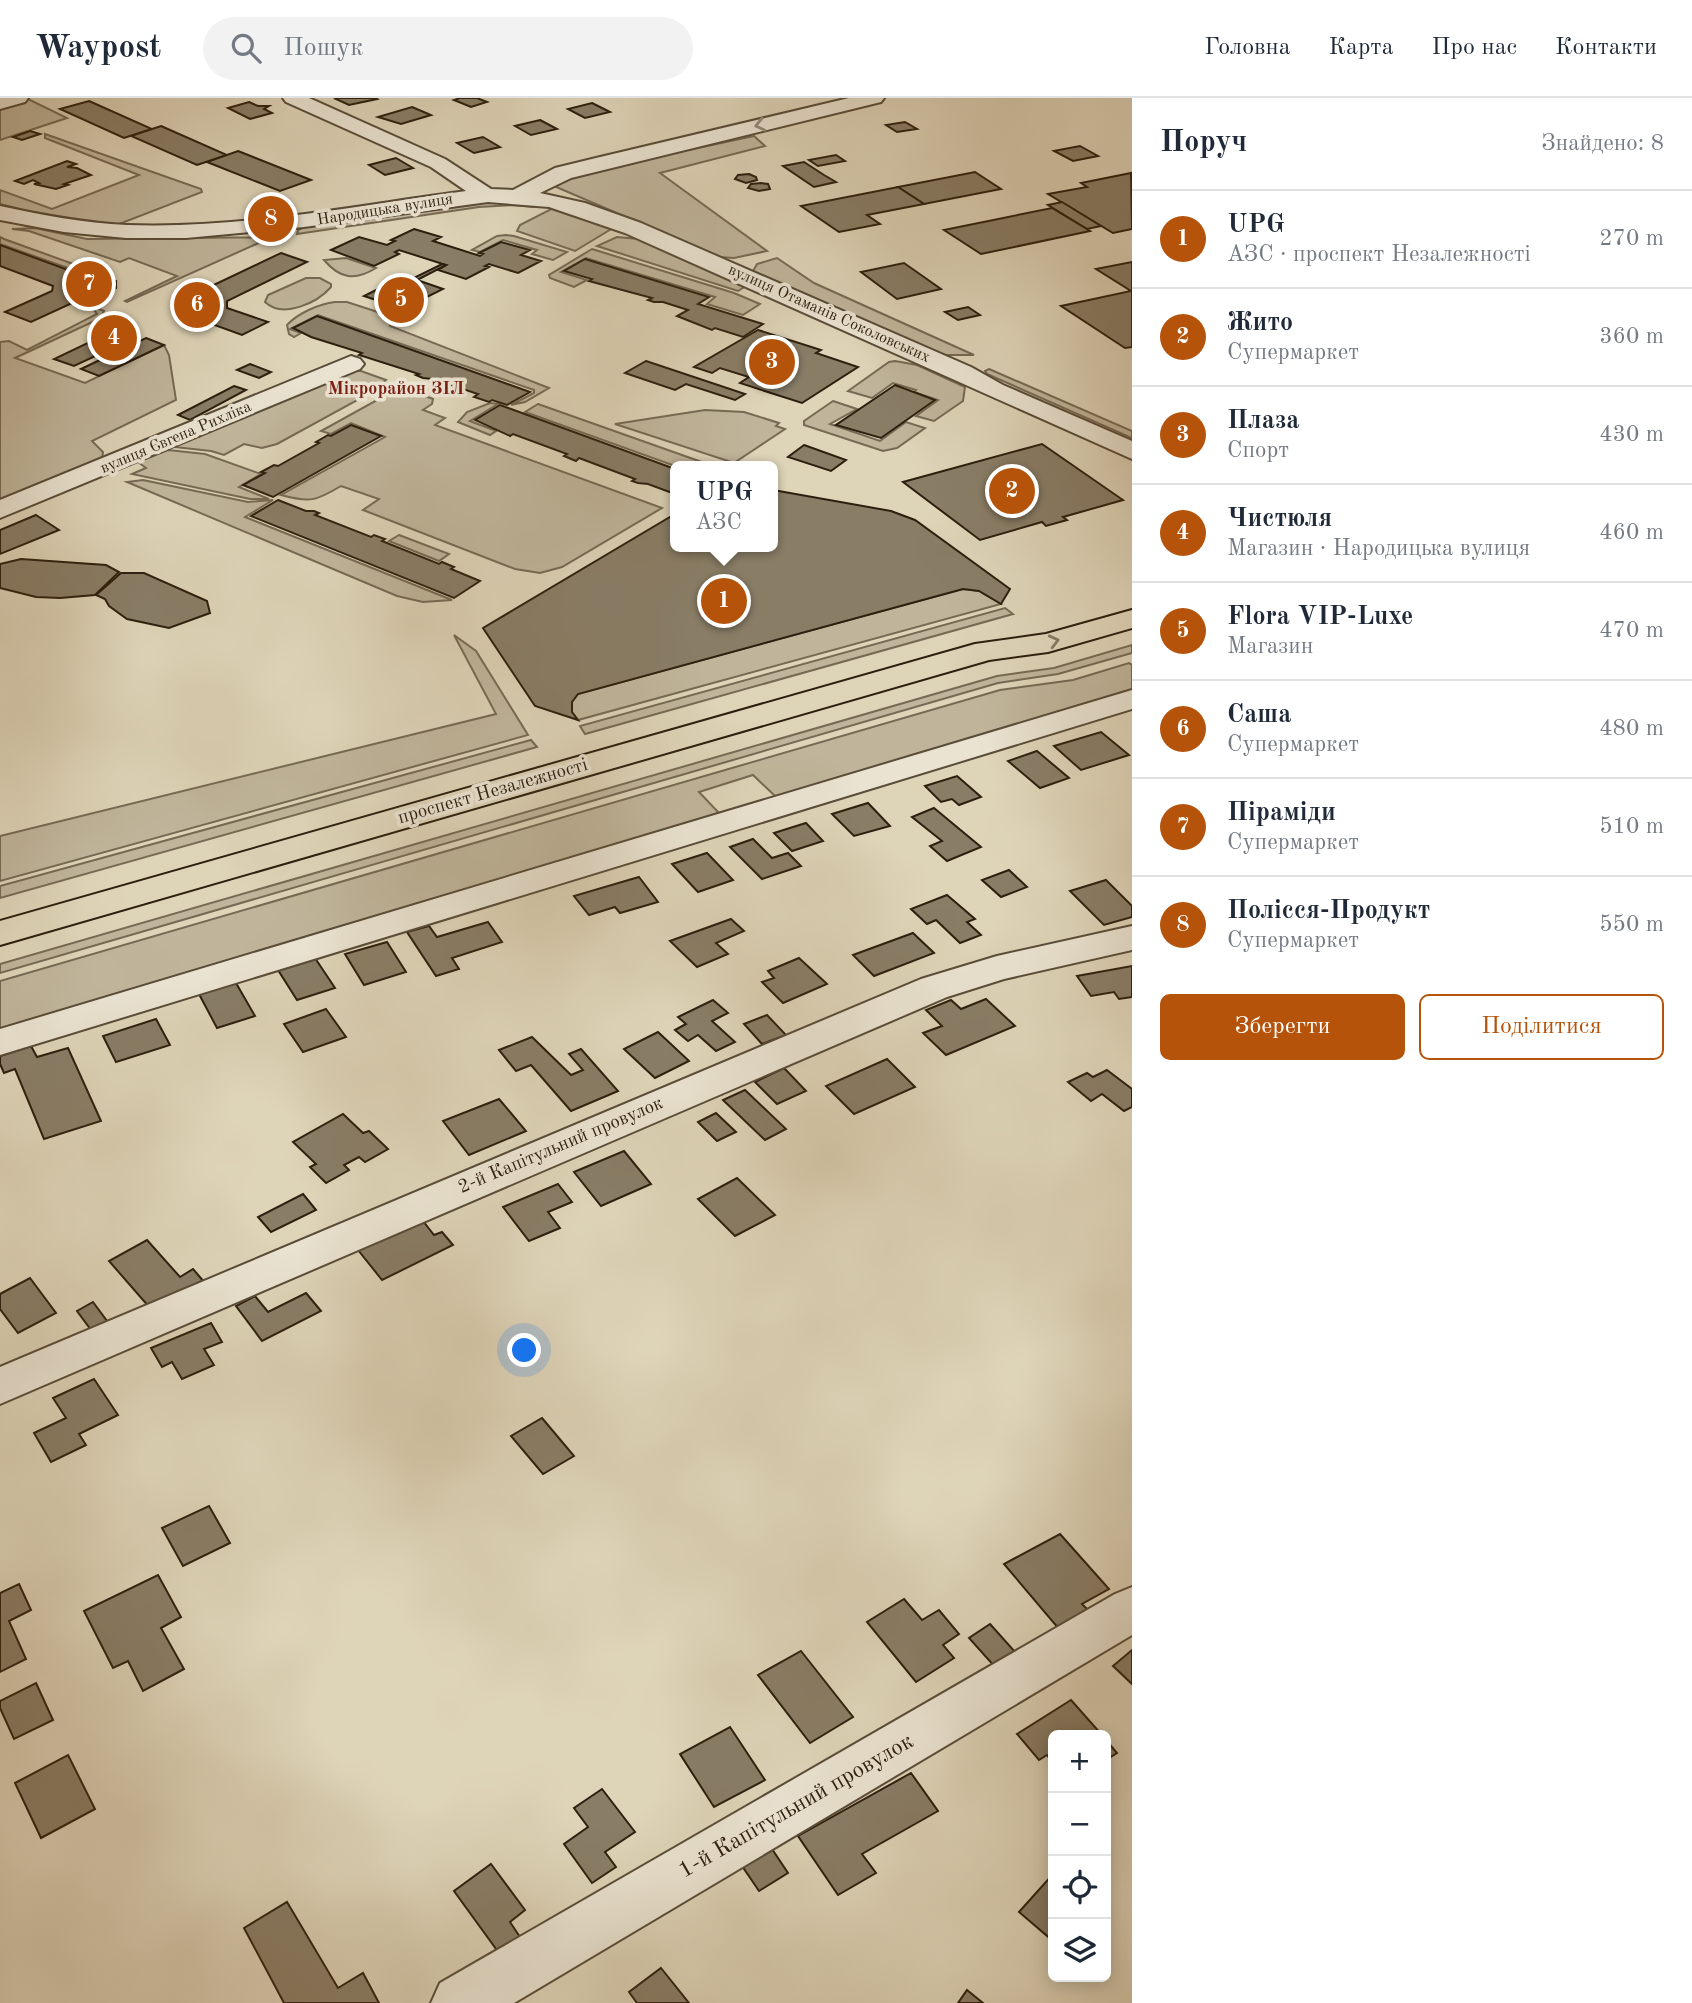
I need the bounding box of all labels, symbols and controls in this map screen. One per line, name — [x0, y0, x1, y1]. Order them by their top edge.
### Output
search box — [203, 17, 693, 80]
icon: search — [227, 29, 265, 67]
text: Waypost — [35, 32, 161, 65]
text: Пошук — [283, 35, 363, 61]
text: Головна — [1204, 36, 1291, 60]
text: Карта — [1329, 36, 1394, 60]
text: Про нас — [1432, 36, 1517, 60]
text: Контакти — [1555, 36, 1657, 60]
one-way arrow — [754, 117, 766, 131]
text: Поруч — [1160, 128, 1247, 158]
text: Знайдено: 8 — [1541, 132, 1664, 155]
street label: Народицька вулиця — [316, 191, 454, 229]
pin: 8 — [248, 193, 294, 245]
text: UPG — [1227, 212, 1285, 238]
text: 1 — [1176, 227, 1190, 250]
text: 270 m — [1599, 227, 1664, 250]
text: АЗС · проспект Незалежності — [1227, 243, 1531, 266]
pin: 7 — [66, 258, 112, 310]
street label: вулиця Отаманів Соколовських — [726, 262, 932, 366]
pin: 5 — [378, 274, 424, 326]
pin: 6 — [174, 279, 220, 331]
text: Жито — [1227, 310, 1293, 336]
pin: 4 — [91, 312, 137, 364]
text: 2 — [1176, 325, 1190, 348]
text: 360 m — [1599, 325, 1664, 348]
pin: 3 — [749, 336, 795, 388]
text: Супермаркет — [1227, 341, 1359, 364]
district label: Мікрорайон ЗІЛ — [328, 380, 464, 398]
street label: вулиця Євгена Рихліка — [98, 399, 254, 477]
text: Плаза — [1227, 408, 1299, 434]
text: 3 — [1176, 423, 1190, 446]
text: 430 m — [1599, 423, 1664, 446]
text: Спорт — [1227, 439, 1289, 462]
popup — [670, 461, 778, 552]
pin: 2 — [989, 465, 1035, 517]
text: UPG — [695, 480, 753, 506]
text: Чистюля — [1227, 506, 1332, 532]
text: АЗС — [695, 511, 742, 534]
text: 4 — [1176, 521, 1190, 544]
text: 460 m — [1599, 521, 1664, 544]
text: Магазин · Народицька вулиця — [1227, 537, 1530, 560]
pin: 1 — [701, 575, 747, 627]
text: Flora VIP-Luxe — [1227, 604, 1413, 630]
text: 5 — [1176, 619, 1190, 642]
text: 470 m — [1599, 619, 1664, 642]
one-way arrow — [1048, 635, 1060, 649]
text: Магазин — [1227, 635, 1313, 658]
text: Саша — [1227, 702, 1291, 728]
text: 6 — [1176, 717, 1190, 740]
text: 480 m — [1599, 717, 1664, 740]
text: Супермаркет — [1227, 733, 1359, 756]
street label: проспект Незалежності — [396, 756, 590, 828]
text: Піраміди — [1227, 800, 1336, 826]
text: 7 — [1176, 815, 1190, 838]
text: 510 m — [1599, 815, 1664, 838]
text: Супермаркет — [1227, 831, 1359, 854]
text: Полісся-Продукт — [1227, 898, 1430, 924]
text: 8 — [1176, 913, 1190, 936]
text: 550 m — [1599, 913, 1664, 936]
text: Супермаркет — [1227, 929, 1359, 952]
button: Зберегти — [1160, 994, 1405, 1060]
button: Поділитися — [1419, 994, 1664, 1060]
street label: 2-й Капітульний провулок — [456, 1094, 667, 1198]
your location — [507, 1333, 541, 1367]
street label: 1-й Капітульний провулок — [675, 1729, 917, 1883]
map controls — [1048, 1730, 1111, 1982]
button: + — [1048, 1730, 1111, 1793]
button: − — [1048, 1793, 1111, 1856]
button: locate — [1048, 1856, 1111, 1919]
button: layers — [1048, 1919, 1111, 1982]

